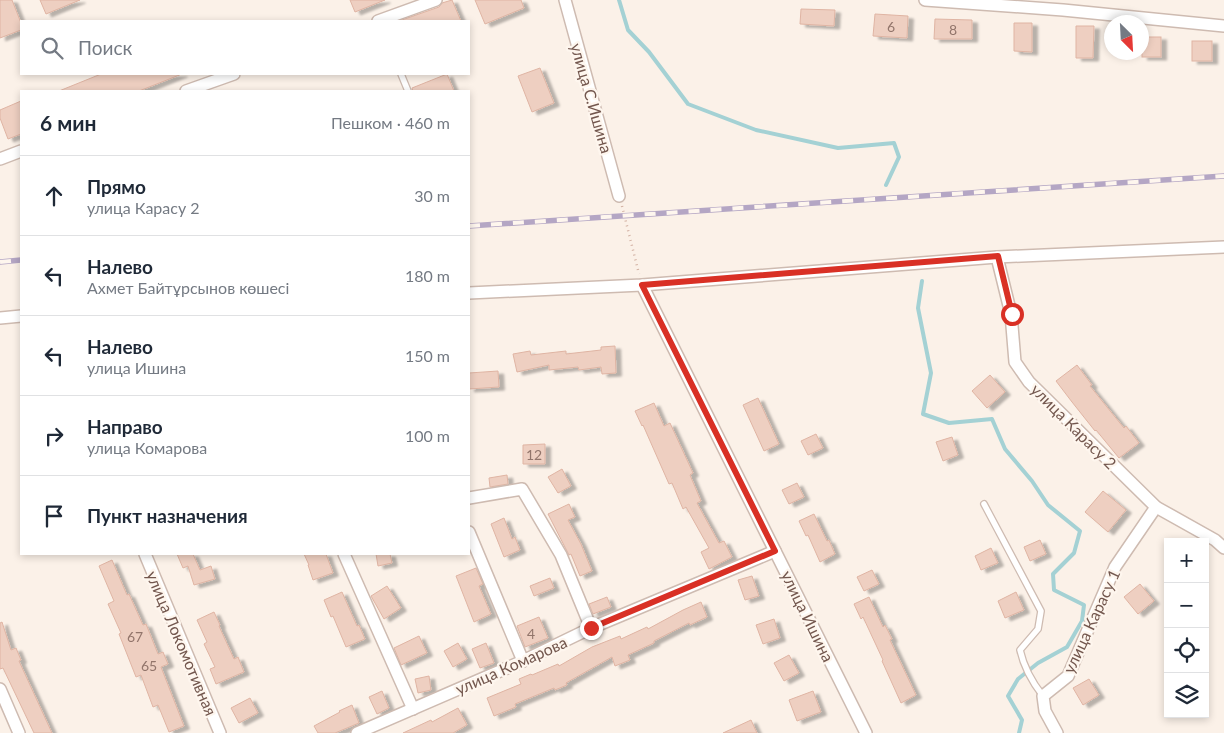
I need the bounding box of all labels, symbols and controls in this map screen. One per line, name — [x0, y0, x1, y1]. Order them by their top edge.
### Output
north arrow — [1104, 15, 1149, 60]
house number: 6 — [887, 18, 895, 35]
search box — [20, 20, 470, 75]
house number: 8 — [949, 21, 957, 38]
icon: search — [38, 34, 66, 62]
text: Поиск — [78, 36, 132, 59]
street label: улица С.Ишина — [567, 41, 617, 155]
text: 6 мин — [40, 110, 97, 135]
text: Пешком · 460 m — [331, 113, 450, 132]
text: Прямо — [87, 175, 146, 198]
icon: ahead — [40, 182, 68, 210]
text: 30 m — [414, 186, 450, 205]
text: улица Карасу 2 — [87, 198, 200, 217]
text: Налево — [87, 255, 153, 278]
icon: left — [40, 262, 68, 290]
text: 180 m — [405, 266, 450, 285]
text: Ахмет Байтұрсынов көшесі — [87, 278, 289, 297]
route start — [1001, 303, 1024, 326]
text: Налево — [87, 335, 153, 358]
icon: left — [40, 342, 68, 370]
text: 150 m — [405, 346, 450, 365]
text: улица Ишина — [87, 358, 186, 377]
street label: улица Карасу 2 — [1027, 379, 1121, 473]
text: Направо — [87, 415, 163, 438]
icon: right — [40, 422, 68, 450]
text: 100 m — [405, 426, 450, 445]
text: улица Комарова — [87, 438, 207, 457]
house number: 12 — [526, 446, 542, 463]
icon: arrive — [40, 502, 68, 530]
text: Пункт назначения — [87, 504, 248, 527]
map controls — [1164, 538, 1209, 718]
button: + — [1164, 538, 1209, 583]
street label: улица Карасу 1 — [1059, 566, 1123, 676]
street label: улица Ишина — [778, 567, 838, 665]
street label: улица Локомотивная — [143, 568, 221, 718]
button: − — [1164, 583, 1209, 628]
route end — [580, 617, 603, 640]
house number: 4 — [527, 625, 535, 642]
house number: 67 — [127, 628, 143, 645]
button: locate — [1164, 628, 1209, 673]
street label: улица Комарова — [452, 632, 570, 698]
house number: 65 — [141, 657, 157, 674]
button: layers — [1164, 673, 1209, 718]

